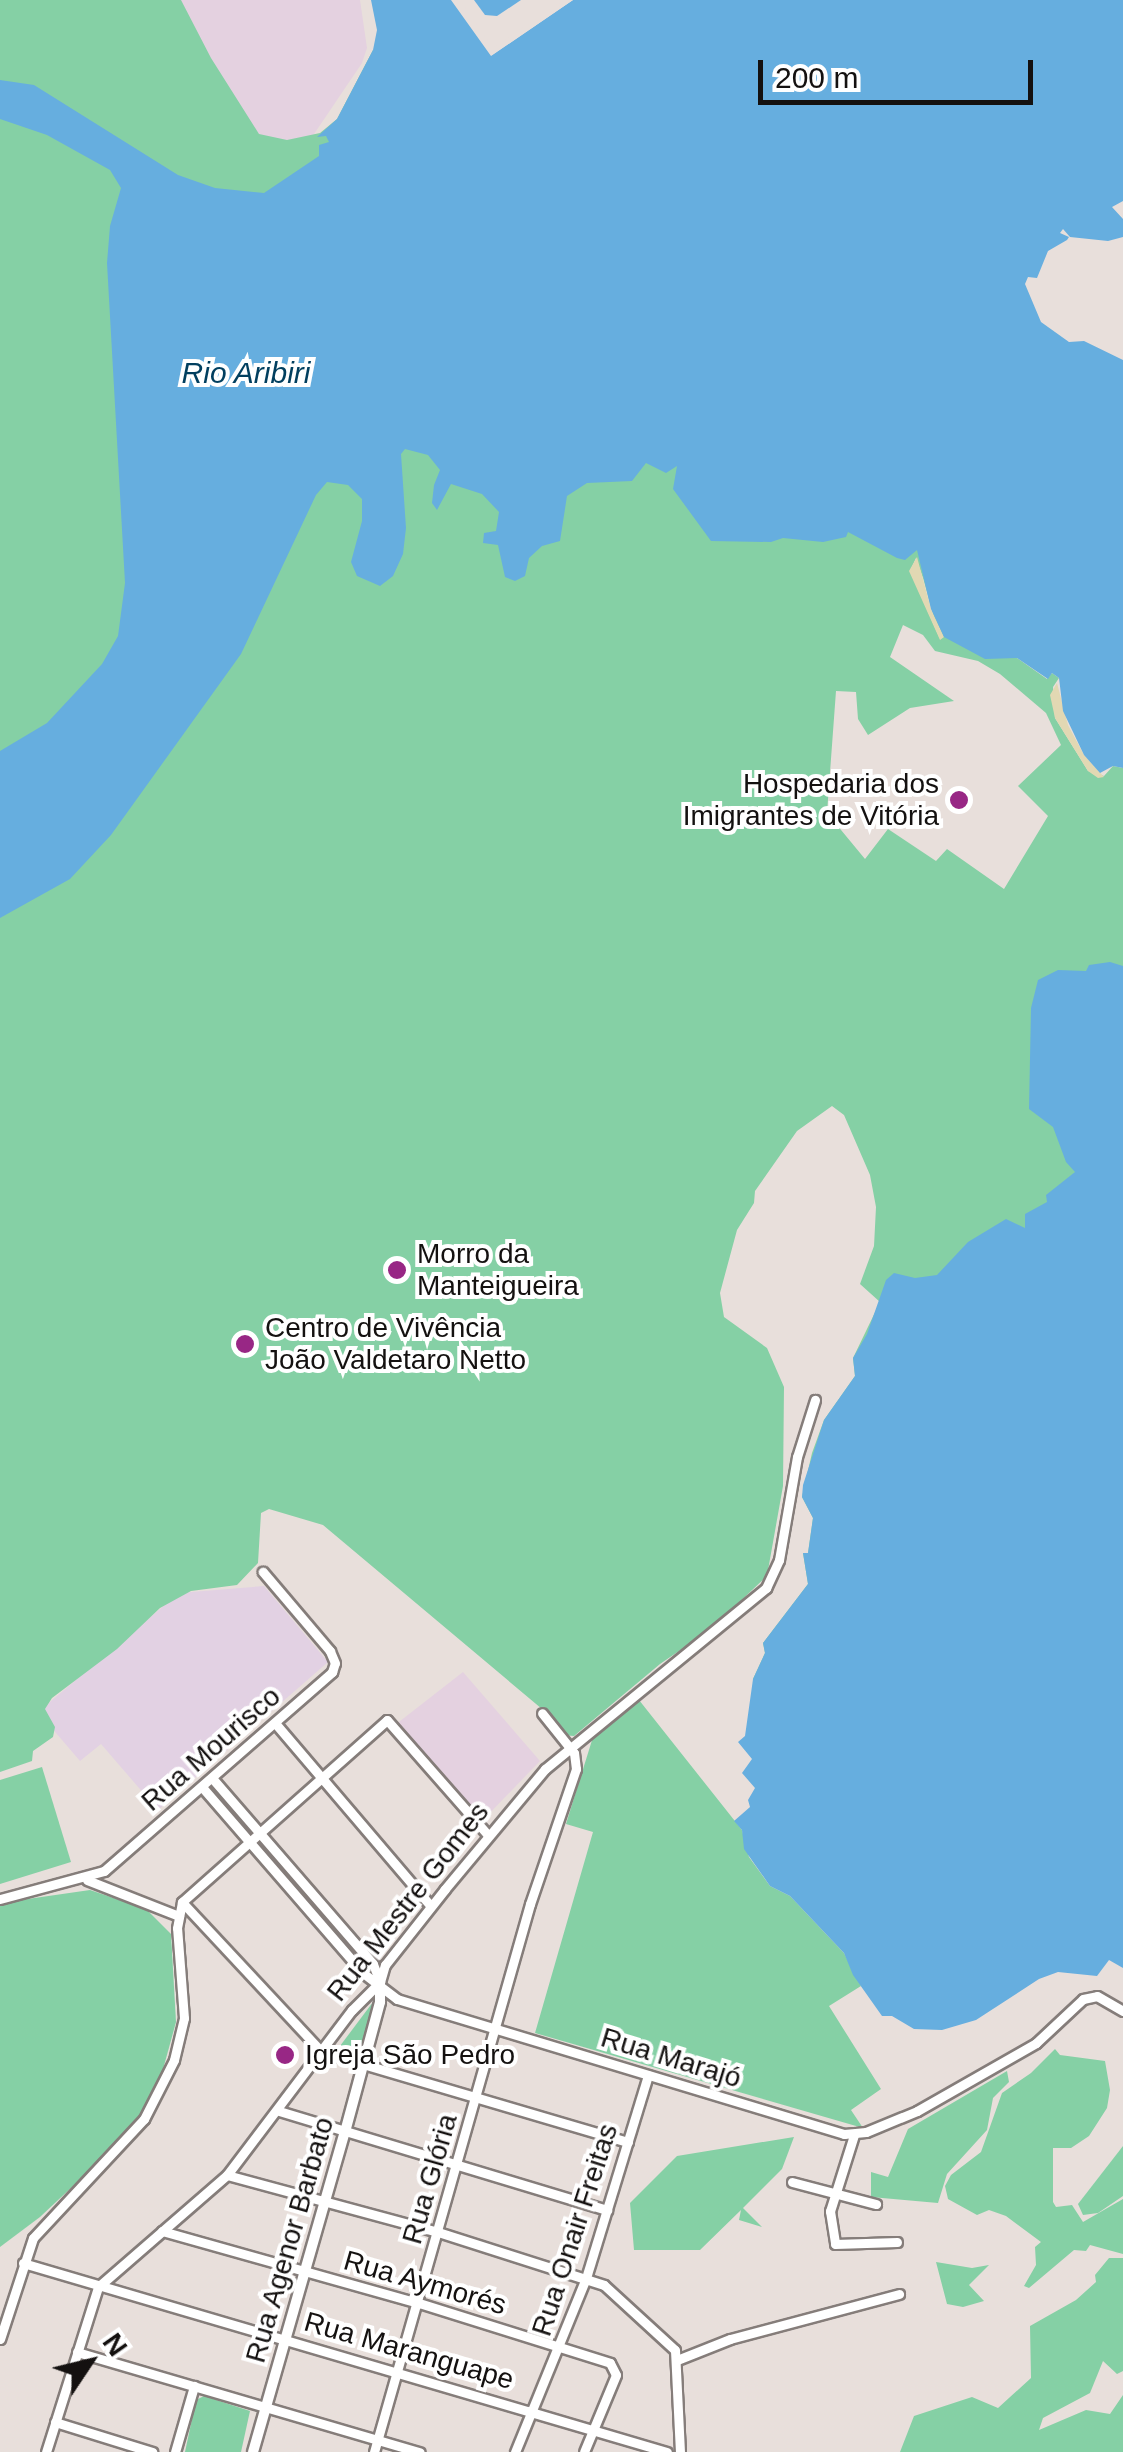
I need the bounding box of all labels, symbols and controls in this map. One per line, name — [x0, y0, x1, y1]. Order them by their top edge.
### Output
scale bar — [763, 40, 1038, 102]
text: 200 m — [775, 61, 858, 94]
water label: Rio Aribiri — [181, 355, 311, 391]
place label: Hospedaria dos Imigrantes de Vitória — [683, 767, 939, 833]
marker: Hospedaria dos Imigrantes de Vitória — [948, 789, 970, 811]
place label: Morro da Manteigueira — [417, 1237, 579, 1303]
marker: Morro da Manteigueira — [386, 1259, 408, 1281]
place label: Centro de Vivência João Valdetaro Netto — [265, 1311, 526, 1377]
marker: Centro de Vivência João Valdetaro Netto — [234, 1333, 256, 1355]
street label: Rua Mourisco — [135, 1680, 287, 1818]
street label: Rua Mestre Gomes — [320, 1796, 496, 2008]
street label: Rua Marajó — [597, 2021, 745, 2095]
place label: Igreja São Pedro — [305, 2038, 515, 2072]
marker: Igreja São Pedro — [274, 2044, 296, 2066]
street label: Rua Glória — [395, 2110, 465, 2248]
street label: Rua Agenor Barbato — [239, 2113, 341, 2367]
street label: Rua Onair Freitas — [525, 2120, 625, 2340]
street label: Rua Aymorés — [339, 2244, 511, 2322]
street label: Rua Maranguape — [300, 2305, 518, 2397]
north arrow — [40, 2312, 140, 2412]
text: N — [96, 2327, 133, 2362]

